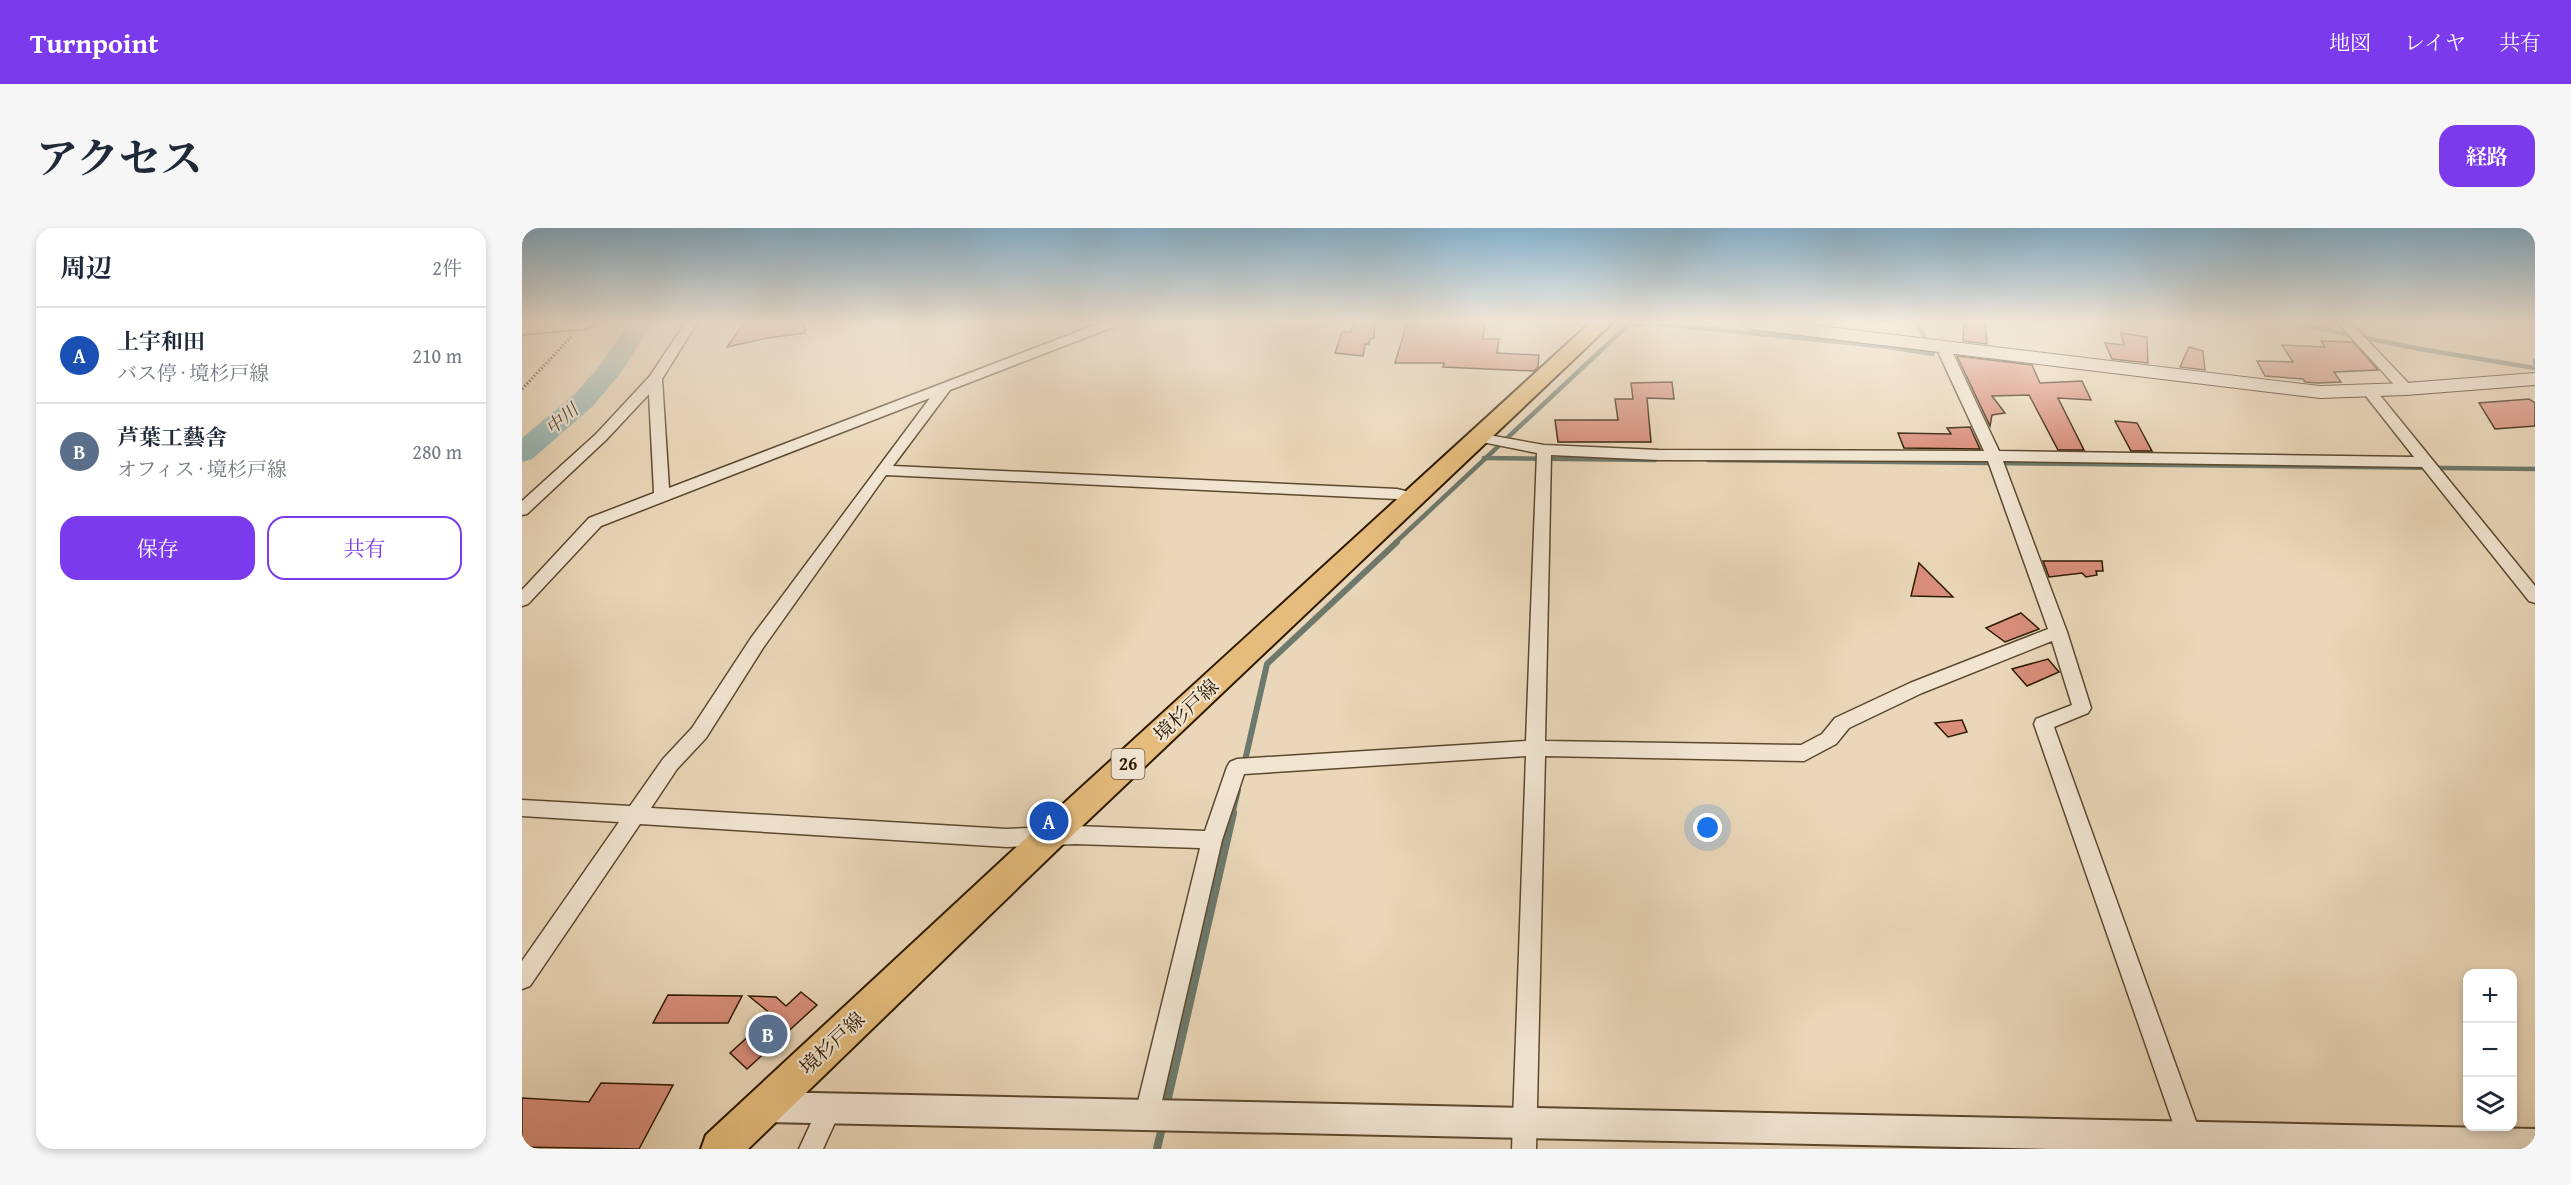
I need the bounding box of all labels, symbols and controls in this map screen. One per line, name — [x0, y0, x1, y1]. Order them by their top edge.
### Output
text: Turnpoint — [30, 22, 159, 63]
text: 地図 — [2329, 27, 2371, 58]
text: レイヤ — [2404, 27, 2466, 58]
text: 共有 — [2499, 27, 2541, 58]
button: 経路 — [2439, 125, 2535, 187]
text: アクセス — [36, 127, 203, 188]
text: 周辺 — [60, 248, 112, 287]
text: 2件 — [432, 253, 462, 282]
text: 上宇和田 — [117, 325, 205, 357]
text: A — [73, 341, 86, 370]
text: 210 m — [412, 341, 462, 370]
text: バス停 · 境杉戸線 — [117, 358, 269, 387]
water label: 中川 — [539, 395, 586, 441]
text: 芦葉工藝舎 — [117, 421, 227, 453]
text: B — [73, 437, 86, 466]
text: 280 m — [412, 437, 462, 466]
text: オフィス · 境杉戸線 — [117, 454, 287, 483]
button: 保存 — [60, 516, 255, 580]
button: 共有 — [267, 516, 462, 580]
street label: 境杉戸線 — [1147, 672, 1225, 748]
road number: 26 — [1112, 749, 1144, 779]
pin: A — [1030, 798, 1068, 844]
your location — [1693, 813, 1722, 842]
map controls — [2463, 969, 2517, 1131]
button: + — [2463, 969, 2517, 1023]
street label: 境杉戸線 — [793, 1005, 871, 1081]
pin: B — [748, 1012, 788, 1056]
button: − — [2463, 1023, 2517, 1077]
button: layers — [2463, 1077, 2517, 1131]

